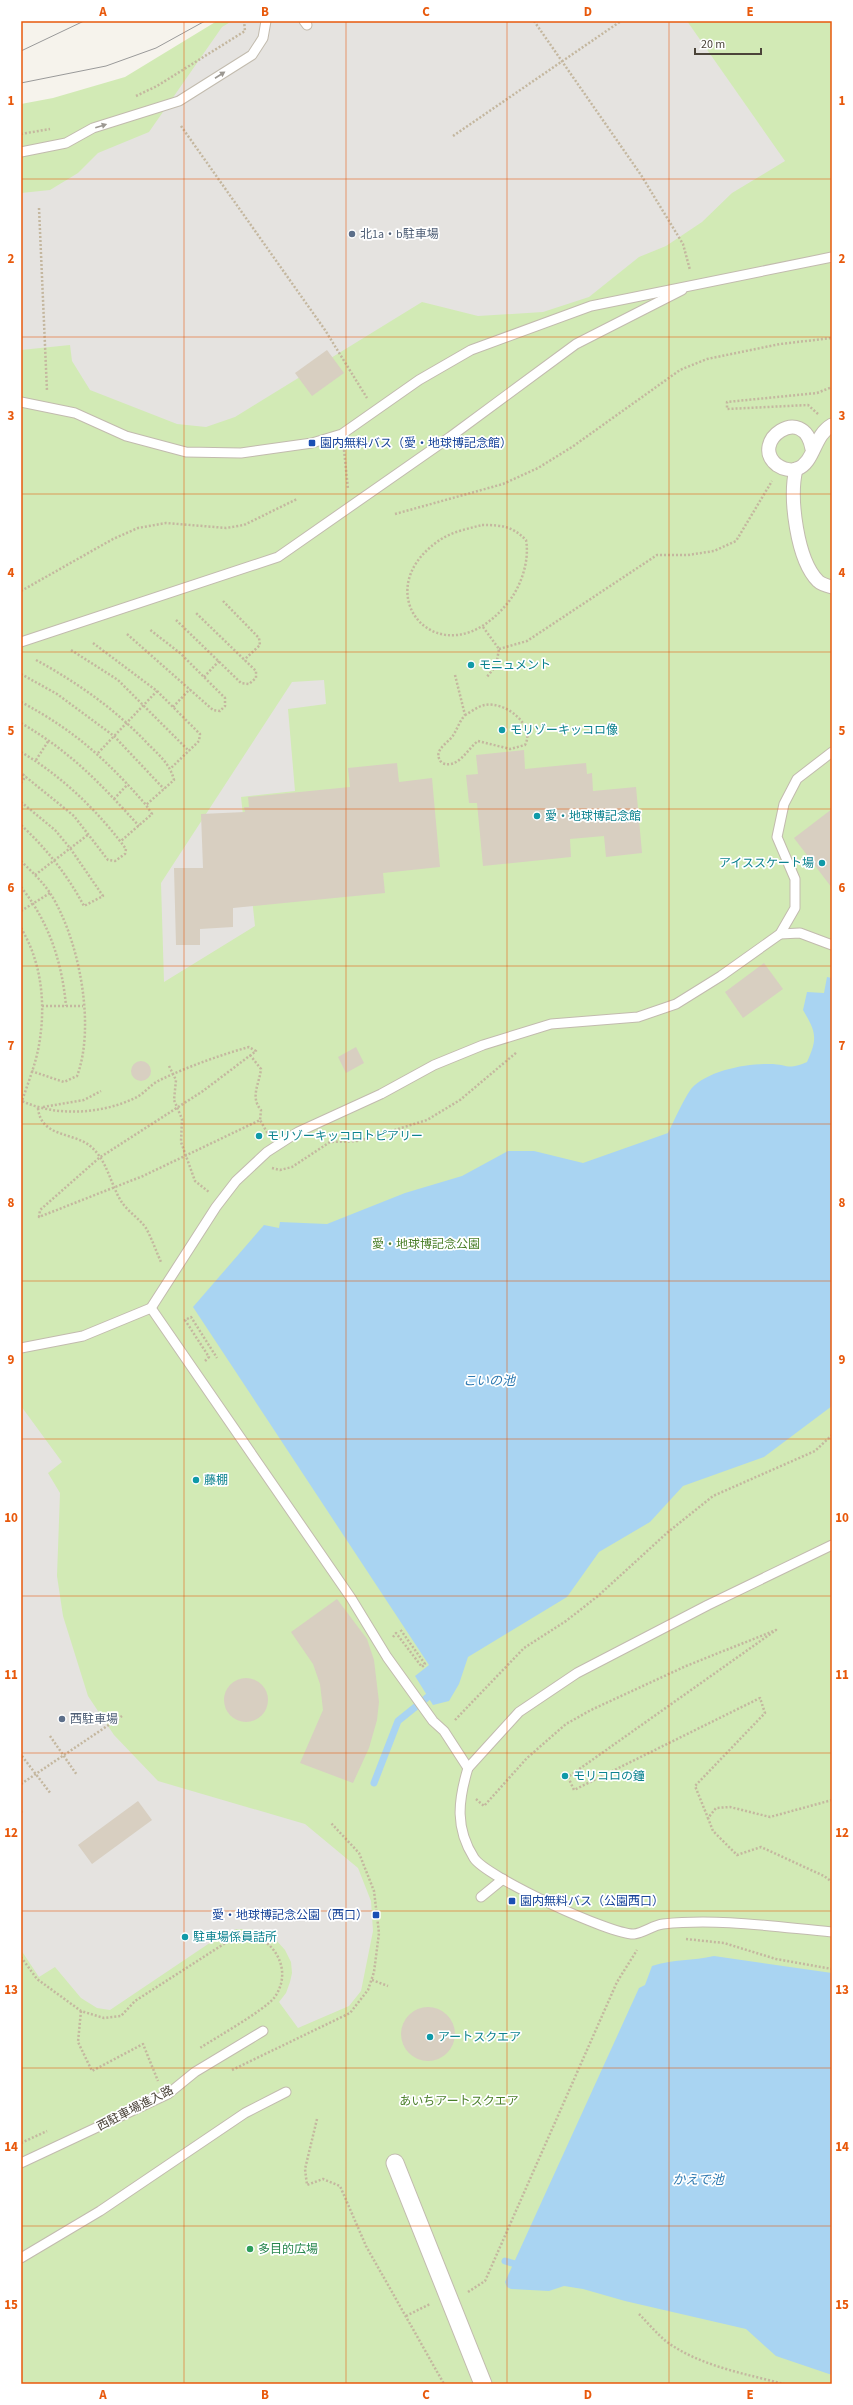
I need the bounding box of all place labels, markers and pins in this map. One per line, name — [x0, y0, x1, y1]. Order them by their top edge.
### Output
place label: 北1a・b駐車場 — [360, 226, 439, 243]
marker: 北1a・b駐車場 — [347, 229, 357, 239]
place label: 園内無料バス（愛・地球博記念館） — [320, 435, 512, 452]
marker: 園内無料バス（愛・地球博記念館） — [307, 438, 317, 448]
place label: モニュメント — [479, 657, 551, 674]
marker: モニュメント — [466, 660, 476, 670]
place label: モリゾーキッコロ像 — [510, 722, 618, 739]
marker: モリゾーキッコロ像 — [497, 725, 507, 735]
place label: 愛・地球博記念館 — [545, 808, 641, 825]
marker: 愛・地球博記念館 — [532, 811, 542, 821]
place label: アイススケート場 — [719, 855, 814, 872]
marker: アイススケート場 — [817, 858, 827, 868]
place label: モリゾーキッコロトピアリー — [267, 1128, 423, 1145]
marker: モリゾーキッコロトピアリー — [254, 1131, 264, 1141]
place label: 藤棚 — [204, 1472, 228, 1489]
marker: 藤棚 — [191, 1475, 201, 1485]
place label: 西駐車場 — [70, 1711, 118, 1728]
marker: 西駐車場 — [57, 1714, 67, 1724]
place label: モリコロの鐘 — [573, 1768, 645, 1785]
marker: モリコロの鐘 — [560, 1771, 570, 1781]
place label: 園内無料バス（公園西口） — [520, 1893, 664, 1910]
marker: 園内無料バス（公園西口） — [507, 1896, 517, 1906]
place label: 愛・地球博記念公園（西口） — [212, 1907, 368, 1924]
marker: 愛・地球博記念公園（西口） — [371, 1910, 381, 1920]
place label: 駐車場係員詰所 — [193, 1929, 277, 1946]
marker: 駐車場係員詰所 — [180, 1932, 190, 1942]
place label: アートスクエア — [438, 2029, 521, 2046]
marker: アートスクエア — [425, 2032, 435, 2042]
place label: 多目的広場 — [258, 2241, 318, 2258]
marker: 多目的広場 — [245, 2244, 255, 2254]

